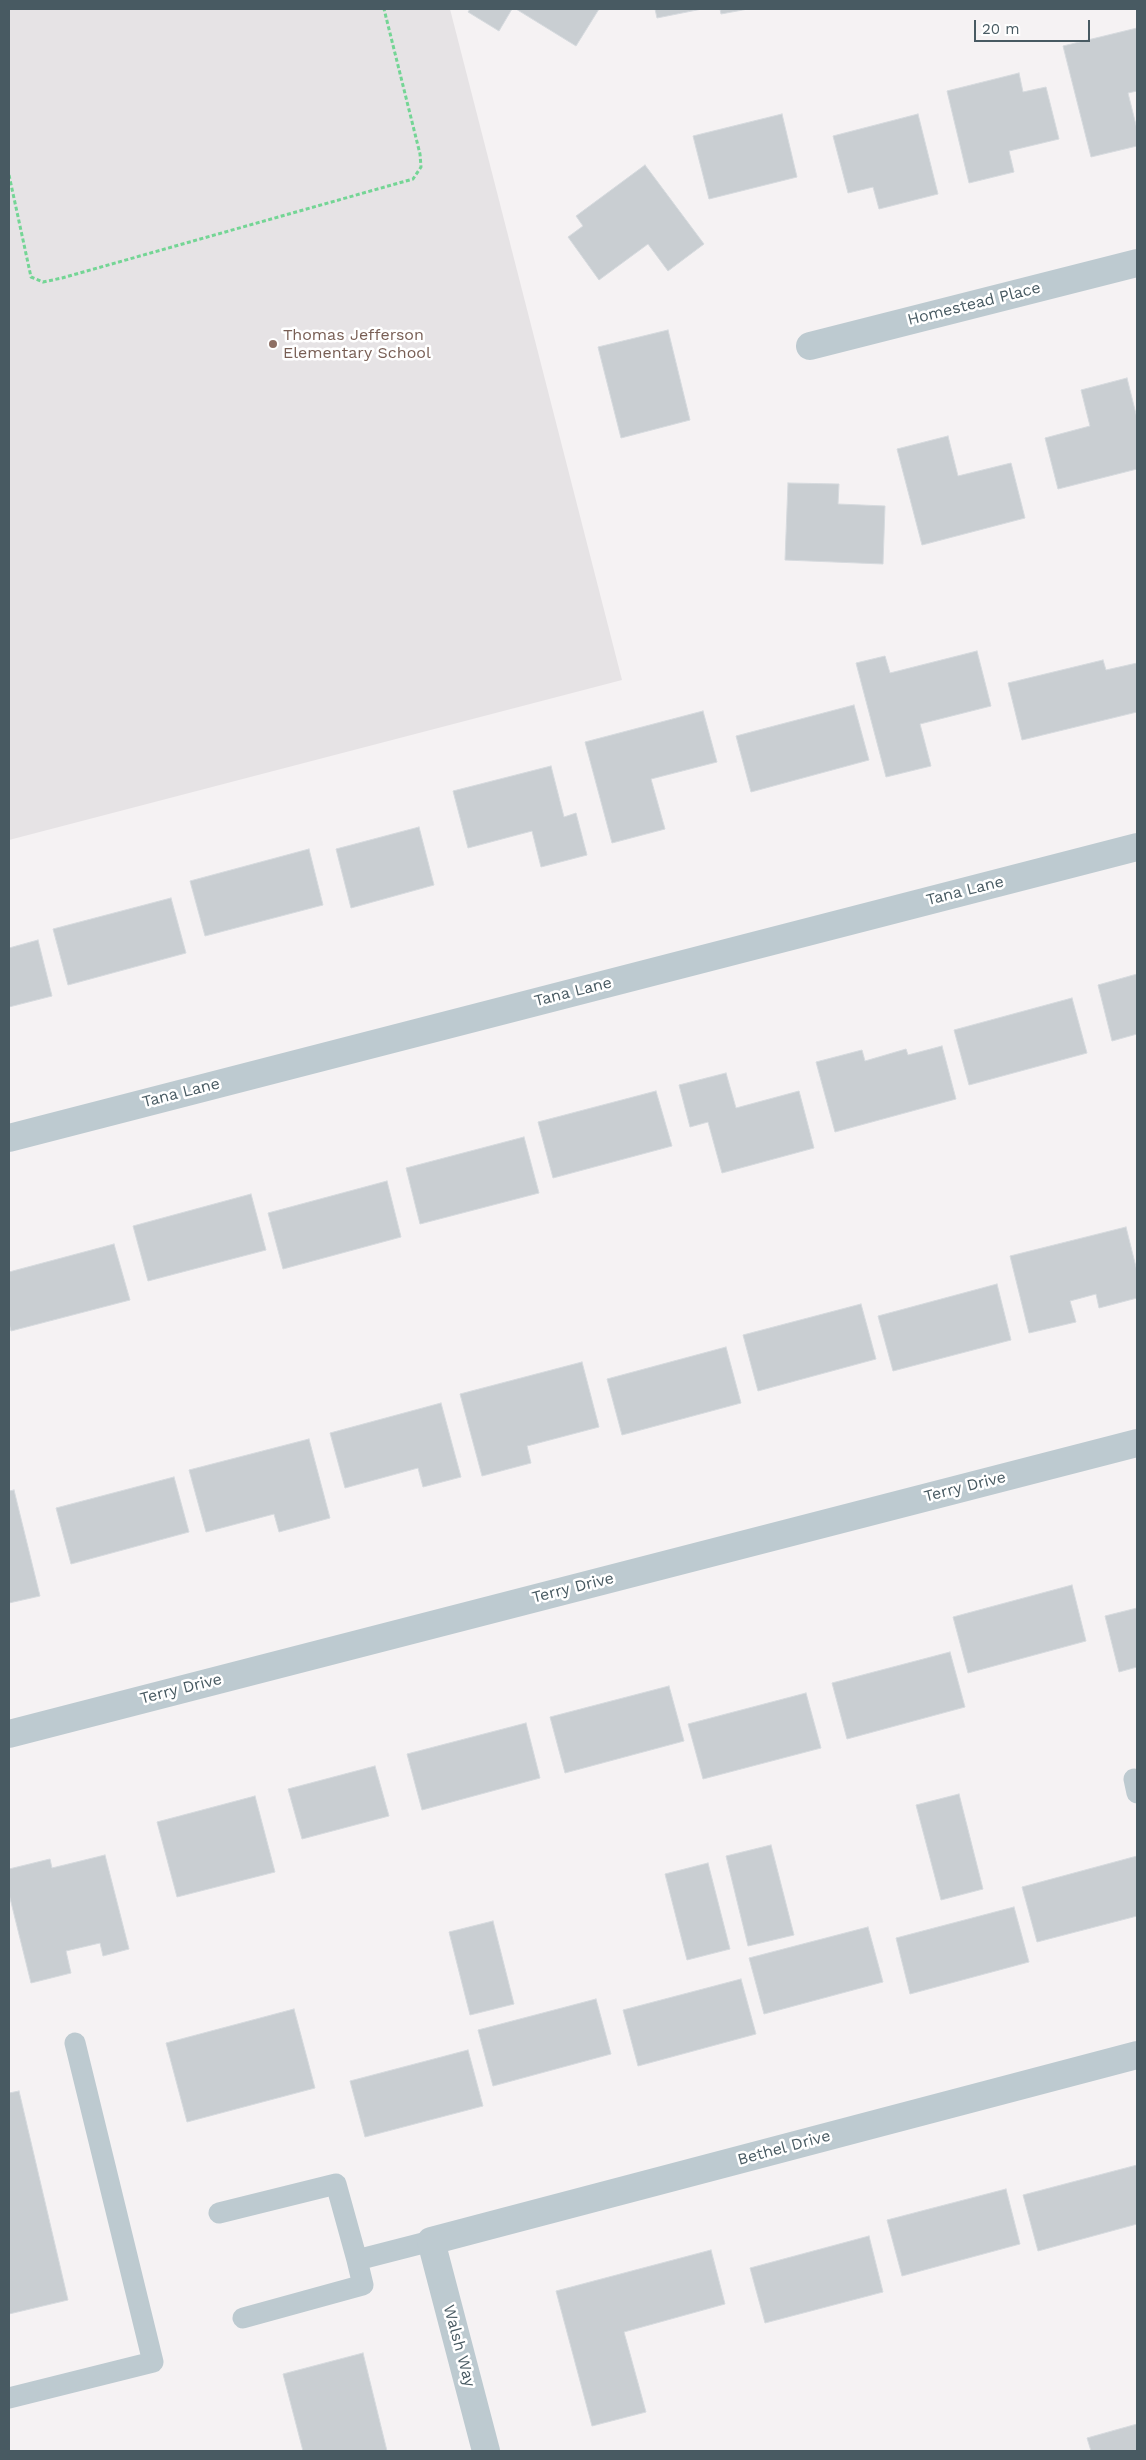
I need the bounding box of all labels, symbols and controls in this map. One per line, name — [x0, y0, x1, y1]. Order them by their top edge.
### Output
scale bar — [976, 10, 1092, 42]
text: 20 m — [982, 20, 1020, 38]
street label: Homestead Place — [905, 278, 1043, 330]
place label: Thomas Jefferson Elementary School — [283, 325, 431, 363]
marker: Thomas Jefferson Elementary School — [267, 338, 279, 350]
street label: Tana Lane — [924, 872, 1006, 910]
street label: Tana Lane — [532, 973, 614, 1011]
street label: Tana Lane — [140, 1074, 222, 1112]
street label: Terry Drive — [922, 1468, 1008, 1506]
street label: Terry Drive — [530, 1569, 616, 1607]
street label: Terry Drive — [138, 1670, 224, 1708]
street label: Bethel Drive — [735, 2126, 833, 2170]
street label: Walsh Way — [439, 2303, 479, 2389]

